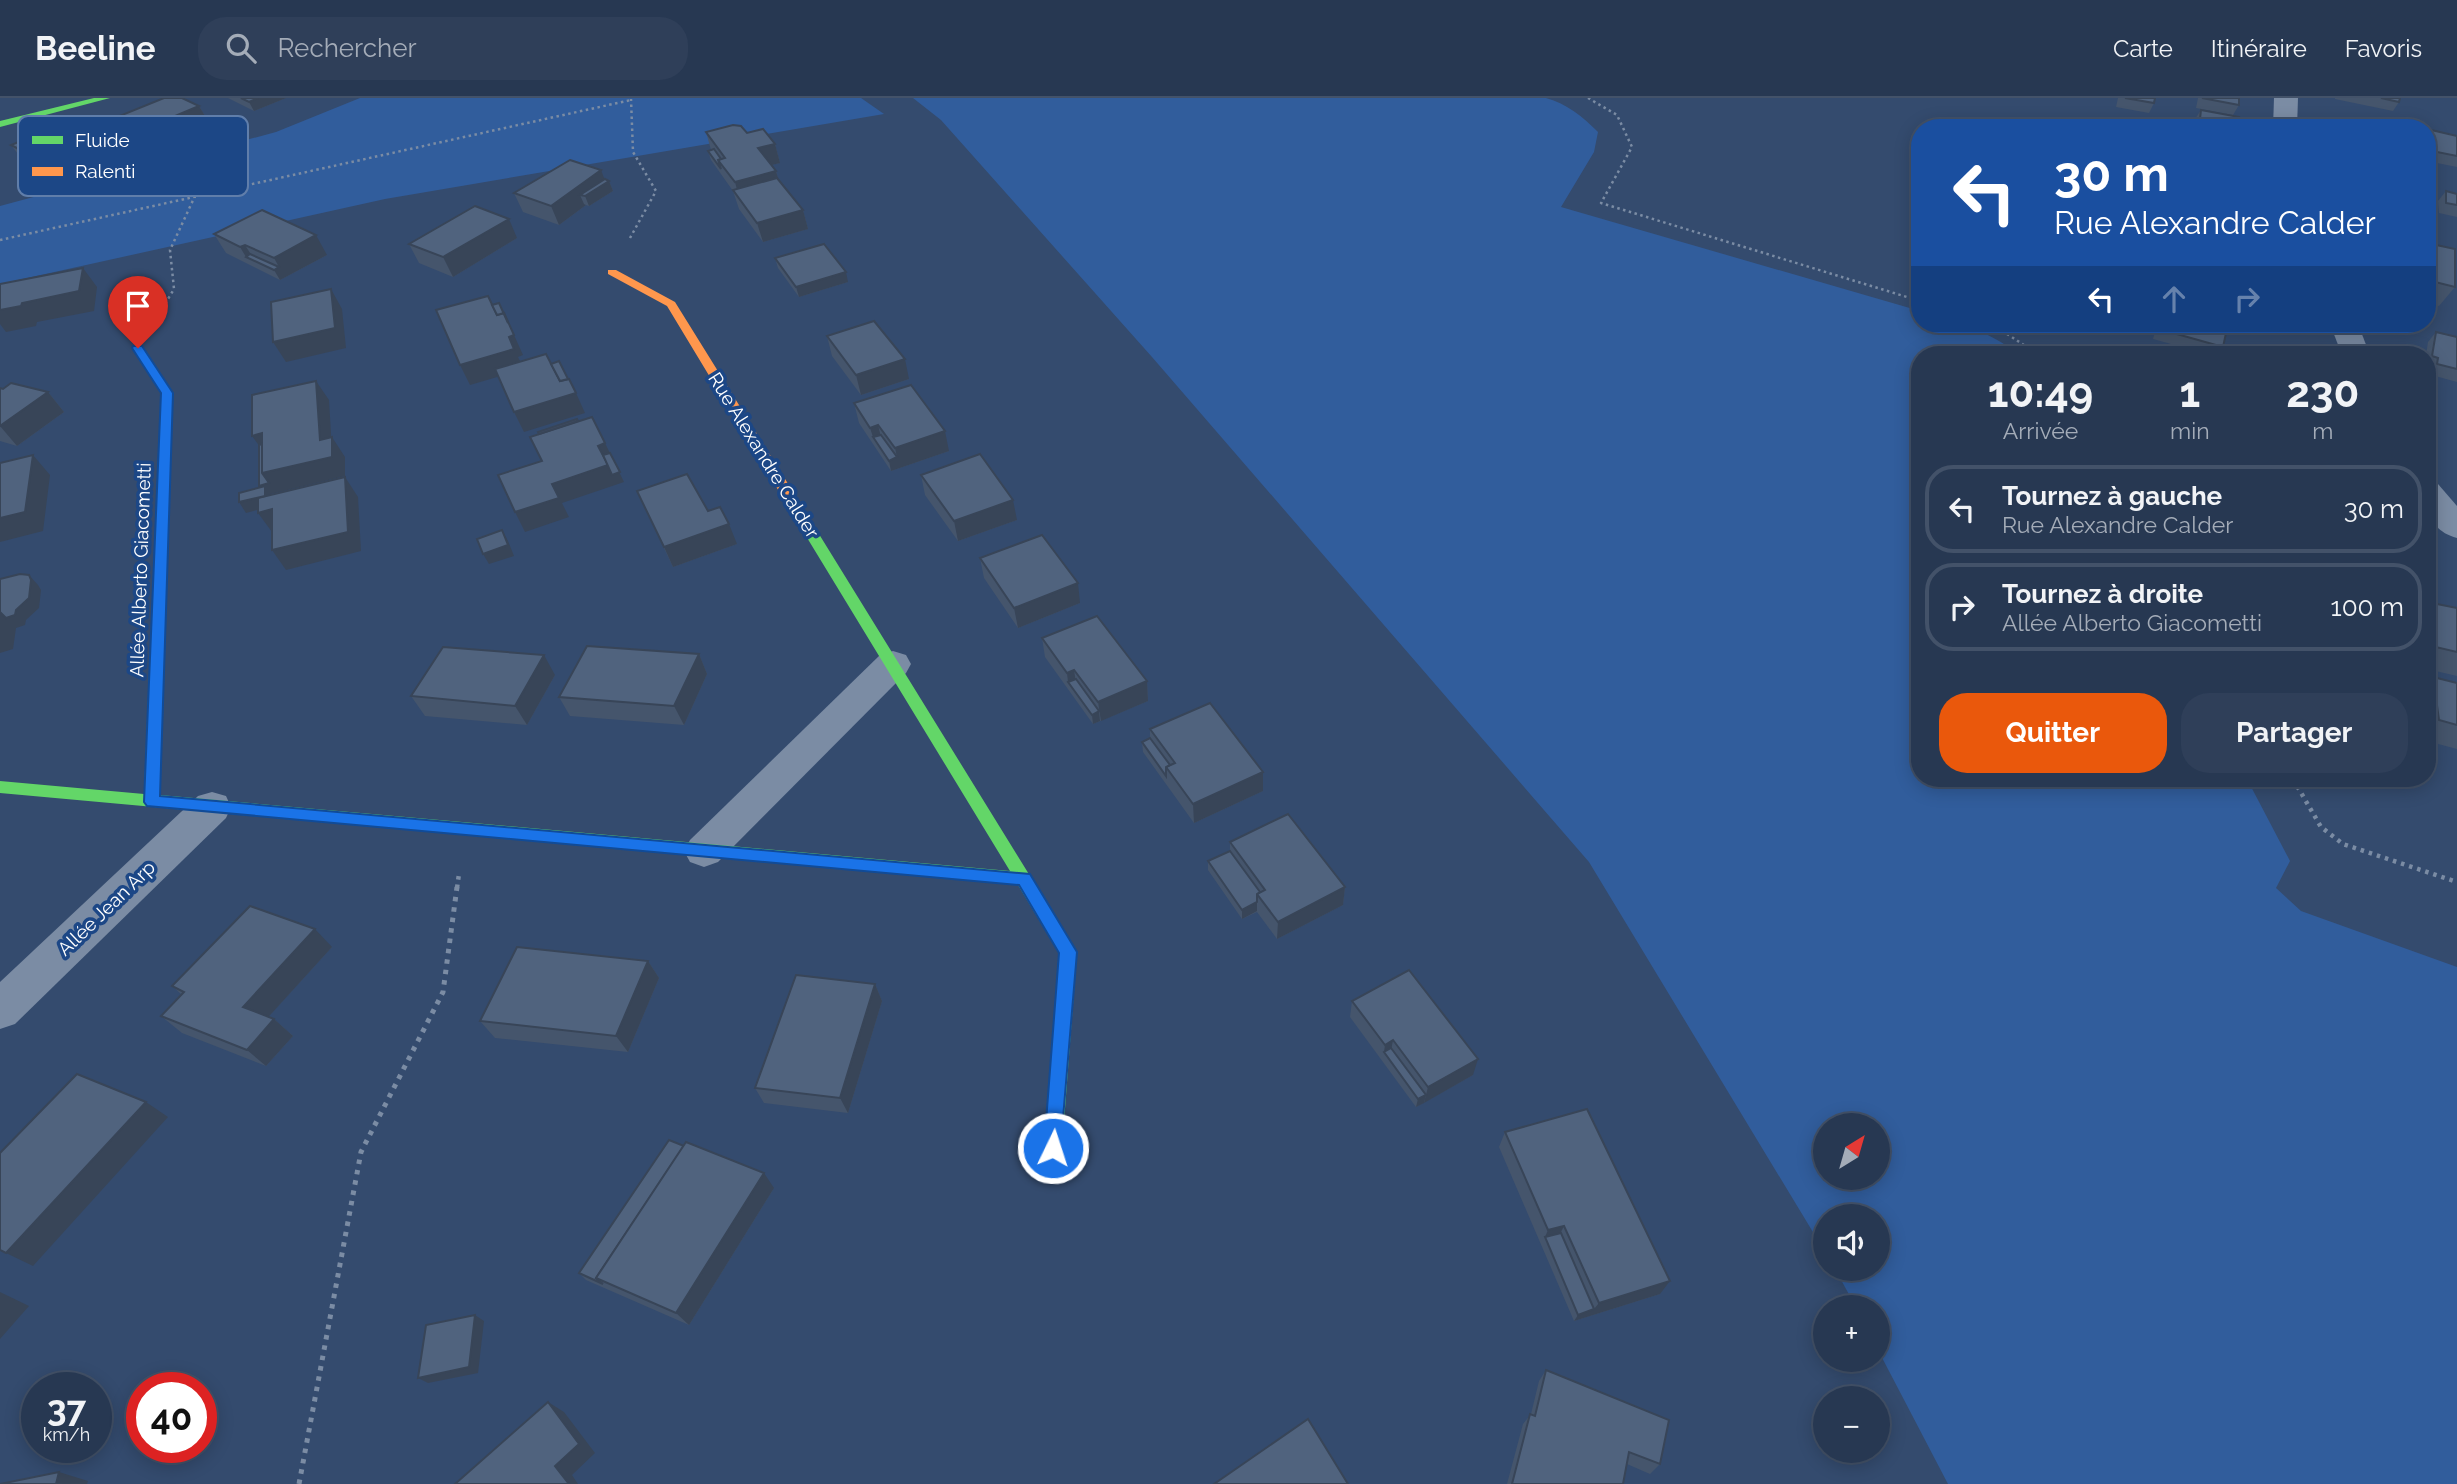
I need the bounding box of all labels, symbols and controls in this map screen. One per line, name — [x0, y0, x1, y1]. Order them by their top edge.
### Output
search box — [198, 17, 688, 80]
text: Beeline — [35, 29, 156, 68]
icon: search — [222, 29, 260, 67]
text: Rechercher — [278, 33, 417, 63]
text: Carte — [2113, 34, 2173, 63]
text: Itinéraire — [2211, 34, 2307, 63]
text: Favoris — [2345, 34, 2422, 63]
legend — [18, 116, 248, 196]
text: Fluide — [75, 129, 130, 151]
text: 30 m — [2054, 145, 2169, 202]
icon: left — [1939, 147, 2030, 238]
text: Ralenti — [75, 160, 135, 182]
text: Rue Alexandre Calder — [2054, 204, 2376, 241]
pin — [108, 276, 168, 348]
icon: left — [2082, 280, 2120, 318]
icon: ahead — [2155, 280, 2193, 318]
icon: right — [2228, 280, 2266, 318]
icon: arrive — [119, 287, 157, 325]
street label: Rue Alexandre Calder — [704, 368, 824, 542]
text: 10:49 — [1988, 368, 2093, 417]
text: 1 — [2179, 368, 2200, 417]
text: 230 — [2286, 368, 2359, 417]
text: Arrivée — [2003, 417, 2078, 444]
text: min — [2170, 417, 2210, 444]
text: m — [2312, 417, 2333, 444]
street label: Allée Alberto Giacometti — [125, 462, 155, 678]
text: Tournez à gauche — [2002, 481, 2222, 511]
icon: left — [1943, 490, 1981, 528]
text: 30 m — [2344, 494, 2404, 524]
text: Rue Alexandre Calder — [2002, 511, 2233, 538]
text: Tournez à droite — [2002, 579, 2203, 609]
icon: right — [1943, 588, 1981, 626]
text: 100 m — [2331, 592, 2404, 622]
text: Allée Alberto Giacometti — [2002, 609, 2262, 636]
button: Quitter — [1939, 693, 2167, 773]
button: Partager — [2181, 693, 2408, 773]
street label: Allée Jean Arp — [53, 856, 159, 960]
position arrow — [1016, 1111, 1090, 1185]
north arrow — [1813, 1113, 1890, 1190]
map controls — [1813, 1113, 1890, 1463]
button: sound — [1813, 1204, 1890, 1281]
button: + — [1813, 1295, 1890, 1372]
speed limit sign: 40 — [126, 1372, 217, 1463]
button: − — [1813, 1386, 1890, 1463]
text: 37 — [47, 1388, 86, 1429]
text: km/h — [43, 1424, 90, 1445]

